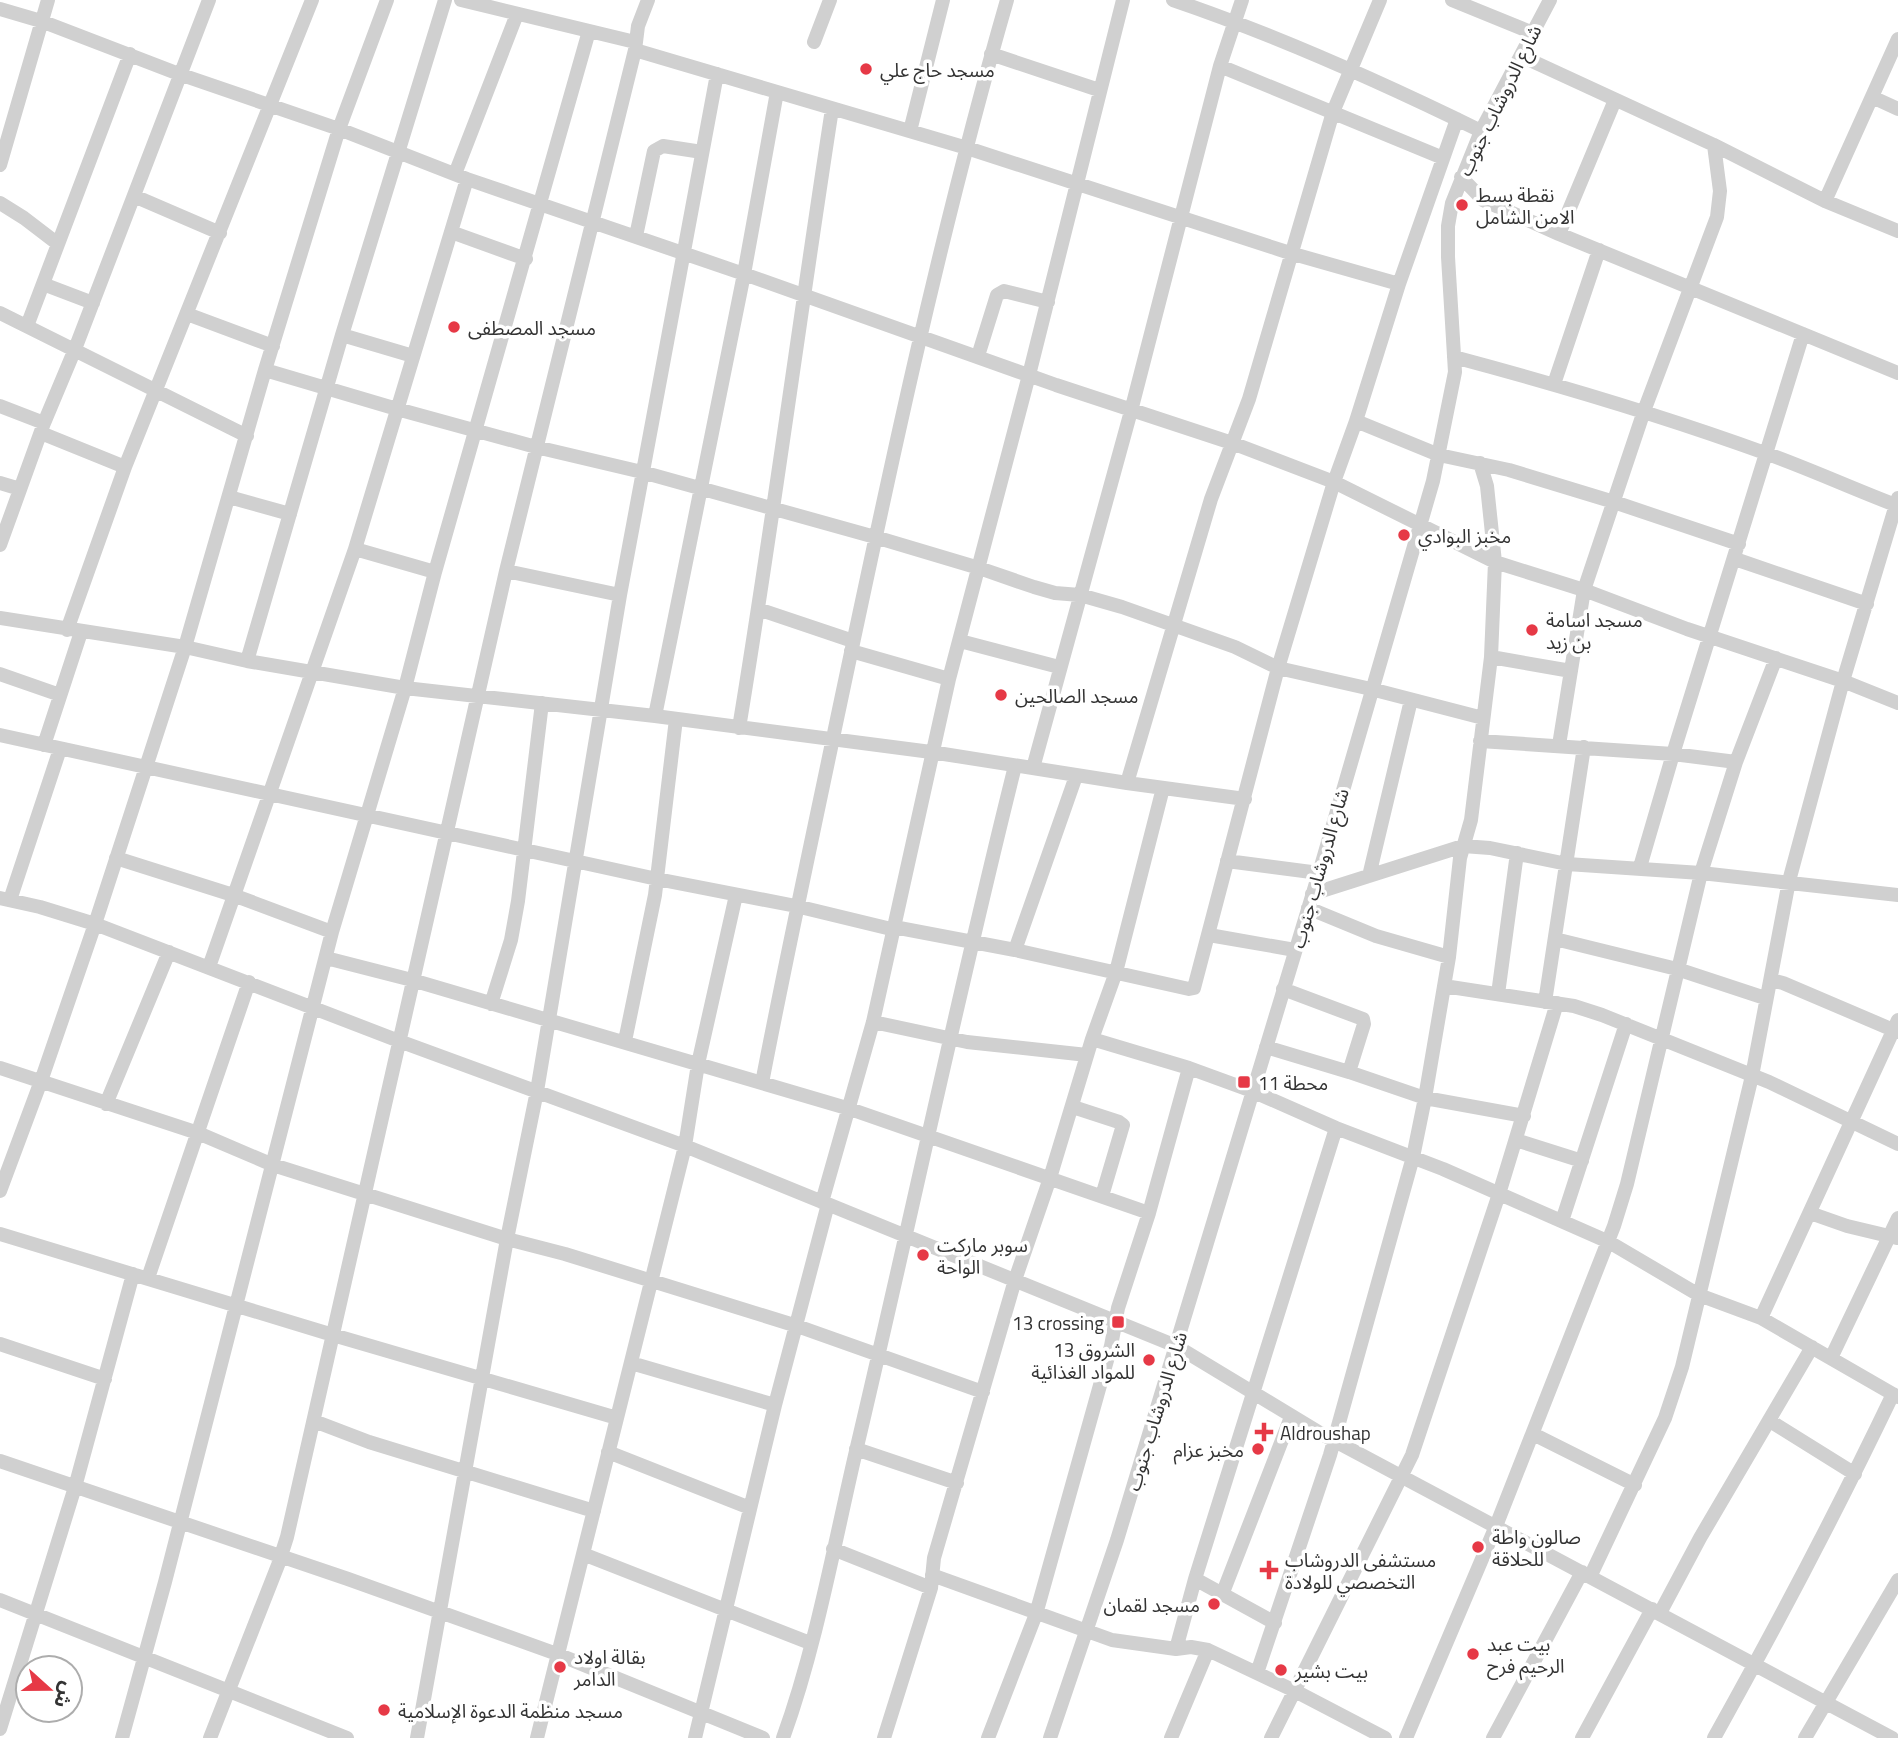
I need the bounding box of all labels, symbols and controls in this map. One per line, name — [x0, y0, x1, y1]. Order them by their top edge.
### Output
street label: شارع الدروشاب جنوب — [1450, 19, 1548, 181]
place label: مسجد حاج علي — [880, 55, 995, 85]
marker: مسجد حاج علي — [858, 61, 874, 77]
place label: نقطة بسط الامن الشامل — [1476, 180, 1575, 231]
marker: نقطة بسط الامن الشامل — [1454, 197, 1470, 213]
place label: مسجد المصطفى — [468, 313, 596, 342]
marker: مسجد المصطفى — [446, 319, 462, 335]
place label: مخبز البوادي — [1418, 521, 1511, 551]
marker: مخبز البوادي — [1396, 527, 1412, 543]
place label: مسجد اسامة بن زيد — [1546, 605, 1643, 656]
marker: مسجد اسامة بن زيد — [1524, 622, 1540, 638]
place label: مسجد الصالحين — [1015, 681, 1139, 710]
marker: مسجد الصالحين — [993, 687, 1009, 703]
street label: شارع الدروشاب جنوب — [1282, 785, 1356, 951]
place label: محطة 11 — [1258, 1068, 1328, 1097]
marker: محطة 11 — [1236, 1074, 1252, 1090]
place label: سوبر ماركت الواحة — [937, 1230, 1028, 1281]
marker: سوبر ماركت الواحة — [915, 1247, 931, 1263]
place label: 13 crossing — [1012, 1308, 1104, 1337]
marker: 13 crossing — [1110, 1314, 1126, 1330]
street label: شارع الدروشاب جنوب — [1118, 1328, 1194, 1494]
place label: الشروق 13 للمواد الغذائية — [1031, 1335, 1135, 1386]
marker: الشروق 13 للمواد الغذائية — [1141, 1352, 1157, 1368]
place label: Aldroushap — [1280, 1418, 1371, 1447]
marker: Aldroushap — [1254, 1422, 1274, 1442]
place label: مخبز عزام — [1173, 1435, 1244, 1465]
marker: مخبز عزام — [1250, 1441, 1266, 1457]
place label: صالون واطة للحلاقة — [1492, 1522, 1581, 1573]
marker: صالون واطة للحلاقة — [1470, 1539, 1486, 1555]
place label: مستشفى الدروشاب التخصصي للولادة — [1285, 1545, 1436, 1597]
marker: مستشفى الدروشاب التخصصي للولادة — [1259, 1560, 1279, 1580]
place label: مسجد لقمان — [1104, 1590, 1200, 1619]
marker: مسجد لقمان — [1206, 1596, 1222, 1612]
place label: بيت عبد الرحيم فرح — [1487, 1629, 1565, 1681]
place label: بقالة اولاد الدامر — [573, 1642, 646, 1693]
marker: بيت عبد الرحيم فرح — [1465, 1646, 1481, 1662]
north arrow — [14, 1654, 84, 1724]
place label: بيت بشير — [1294, 1656, 1368, 1685]
marker: بقالة اولاد الدامر — [552, 1659, 568, 1675]
marker: بيت بشير — [1273, 1662, 1289, 1678]
text: ش — [47, 1678, 84, 1713]
place label: مسجد منظمة الدعوة الإسلامية — [398, 1696, 623, 1725]
marker: مسجد منظمة الدعوة الإسلامية — [376, 1702, 392, 1718]

